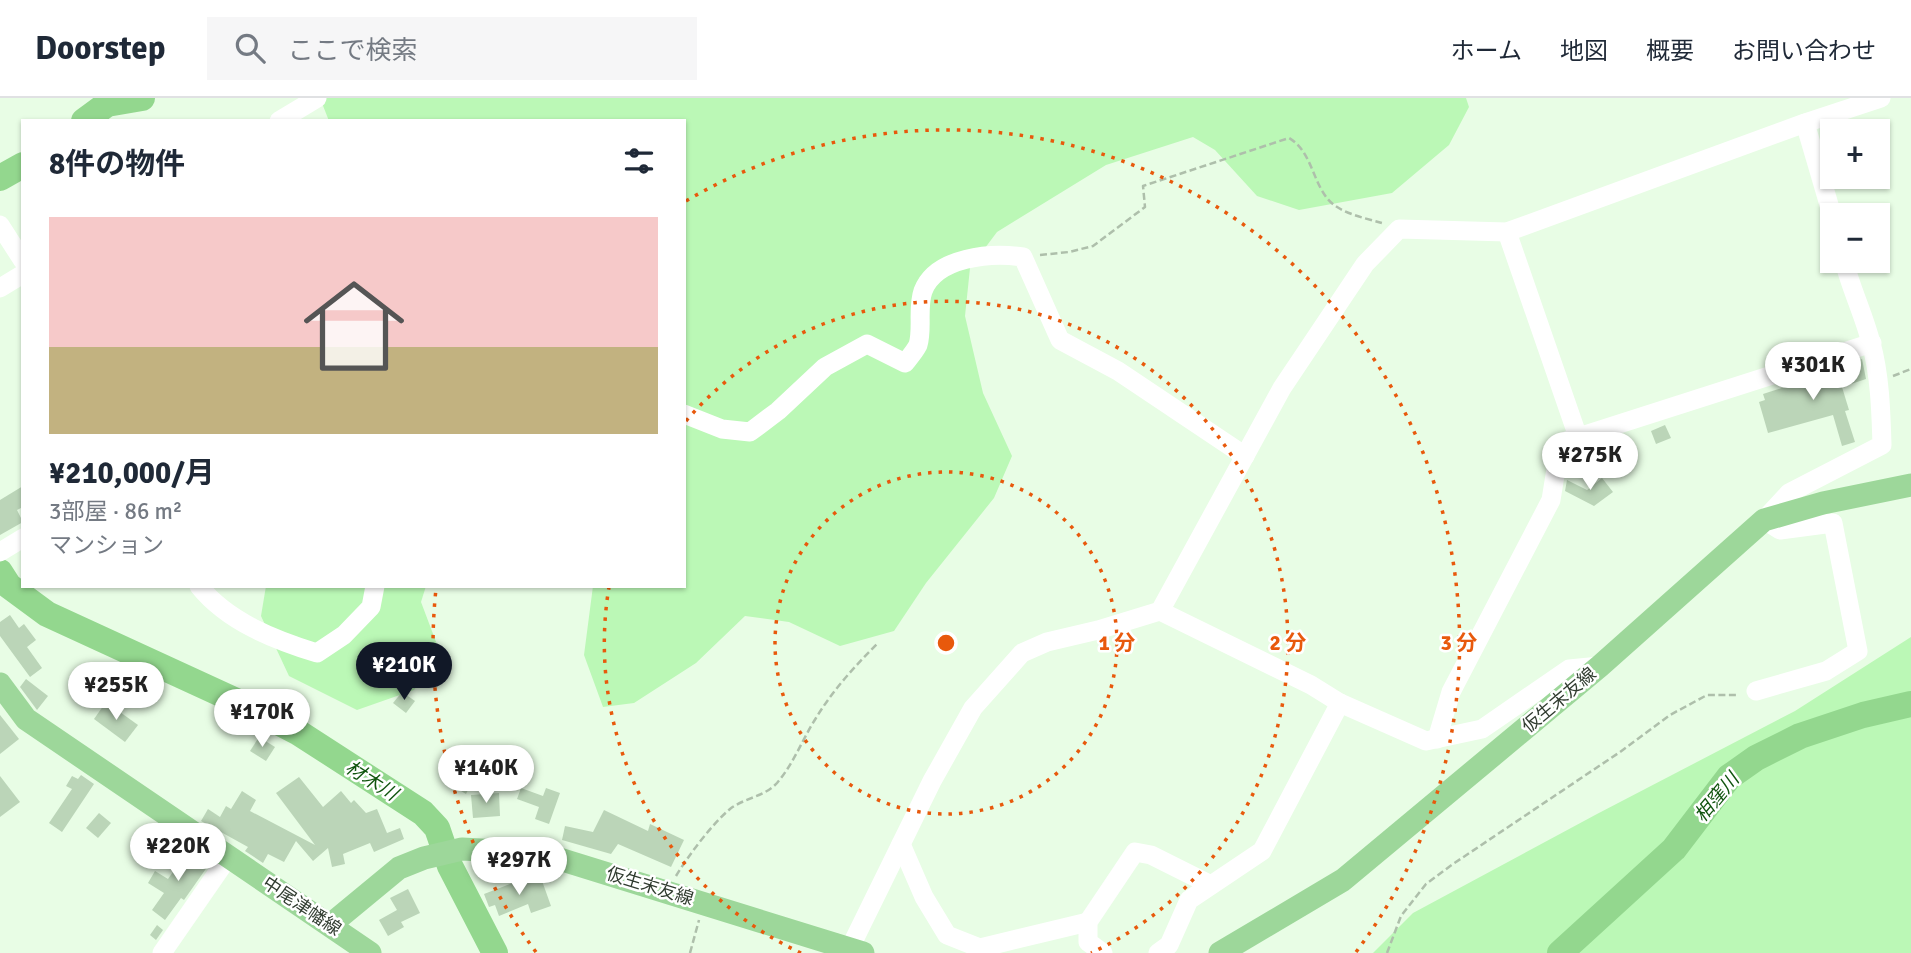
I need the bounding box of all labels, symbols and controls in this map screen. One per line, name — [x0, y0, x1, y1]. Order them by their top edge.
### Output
search box — [207, 17, 697, 80]
text: Doorstep — [35, 28, 165, 69]
icon: search — [231, 29, 269, 67]
text: ここで検索 — [287, 35, 417, 67]
text: ホーム — [1451, 36, 1522, 66]
text: 地図 — [1560, 36, 1608, 66]
text: 概要 — [1646, 36, 1694, 66]
text: お問い合わせ — [1732, 36, 1876, 66]
map controls — [1820, 119, 1890, 273]
button: + — [1820, 119, 1890, 189]
icon: filters — [620, 142, 658, 180]
text: 8件の物件 — [49, 146, 185, 183]
button: − — [1820, 203, 1890, 273]
icon: home — [291, 263, 417, 389]
pin: ¥301K — [1764, 342, 1862, 402]
text: ¥301K — [1781, 350, 1845, 379]
pin: ¥275K — [1541, 432, 1639, 492]
text: ¥275K — [1558, 440, 1622, 469]
text: ¥210,000/月 — [49, 455, 215, 492]
text: 3部屋 · 86 m² — [49, 497, 182, 526]
text: マンション — [49, 531, 164, 560]
text: 1 分 — [1099, 630, 1135, 656]
text: 2 分 — [1270, 630, 1306, 656]
text: 3 分 — [1441, 630, 1477, 656]
centre of rings — [934, 631, 958, 655]
pin: ¥210K — [355, 642, 453, 702]
text: ¥210K — [372, 650, 436, 679]
pin: ¥255K — [67, 662, 165, 722]
street label: 仮生末友線 — [1517, 663, 1601, 737]
text: ¥255K — [84, 670, 148, 699]
pin: ¥170K — [213, 690, 311, 749]
text: ¥170K — [230, 697, 294, 726]
pin: ¥140K — [437, 746, 535, 805]
text: ¥140K — [454, 753, 518, 782]
water label: 材木川 — [341, 756, 404, 807]
water label: 相窪川 — [1689, 767, 1746, 827]
pin: ¥220K — [129, 824, 227, 883]
text: ¥220K — [146, 831, 210, 860]
pin: ¥297K — [470, 838, 568, 897]
text: ¥297K — [487, 845, 551, 874]
street label: 仮生末友線 — [604, 862, 696, 910]
street label: 中尾津幡線 — [259, 872, 345, 940]

